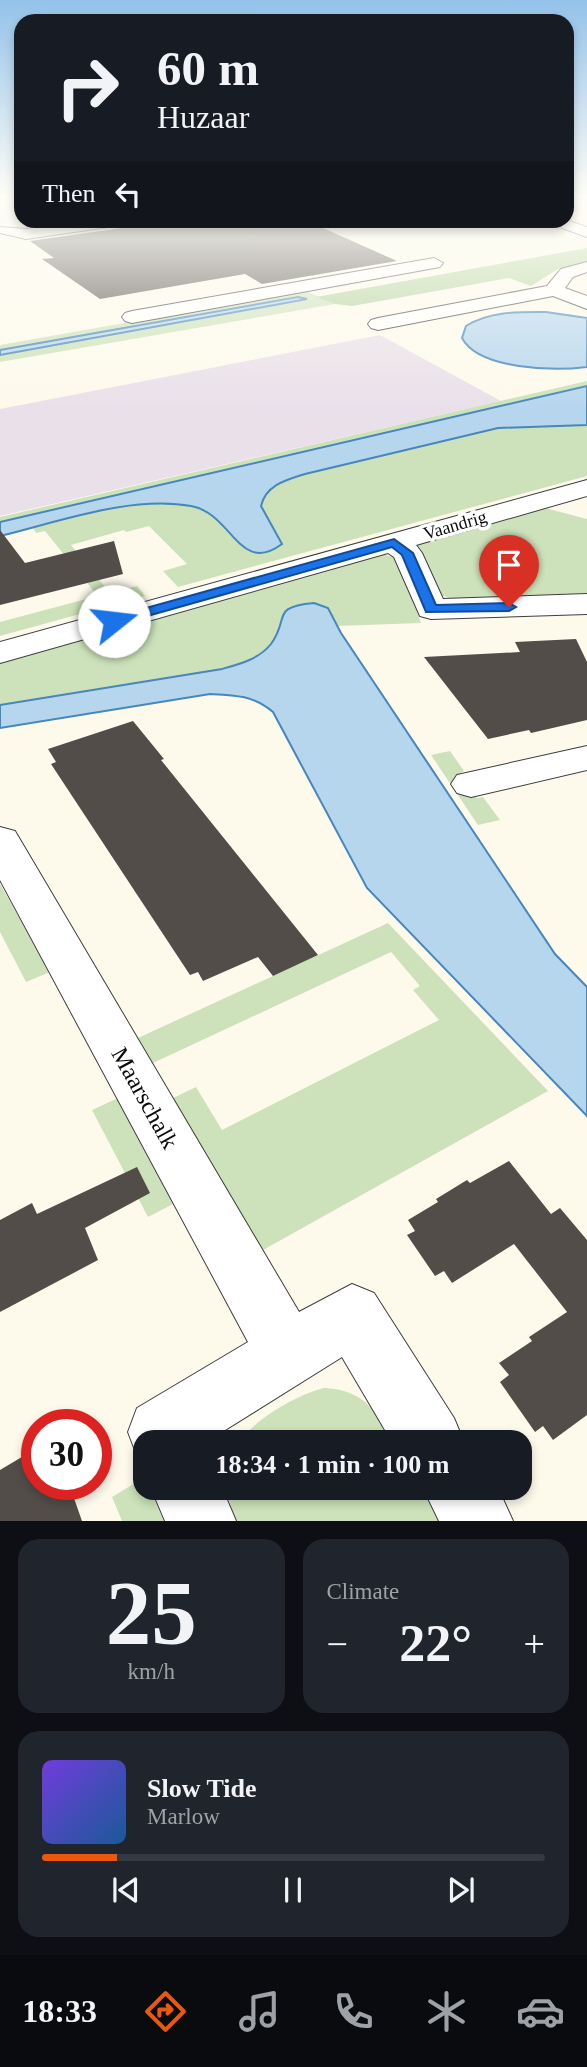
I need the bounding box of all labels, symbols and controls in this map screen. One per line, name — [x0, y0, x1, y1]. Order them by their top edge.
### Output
text: 60 m — [157, 41, 259, 96]
icon: right — [42, 42, 133, 133]
text: Huzaar — [157, 99, 249, 135]
icon: left — [109, 175, 147, 213]
text: Then — [42, 179, 95, 208]
street label: Vaandrig — [421, 506, 489, 544]
pin — [479, 535, 539, 607]
icon: arrive — [490, 546, 528, 584]
position arrow — [77, 584, 151, 658]
street label: Maarschalk — [106, 1043, 184, 1153]
speed limit sign: 30 — [21, 1409, 112, 1500]
text: 18:34 · 1 min · 100 m — [216, 1450, 450, 1479]
text: 25 — [106, 1563, 197, 1664]
text: Climate — [327, 1579, 399, 1604]
text: 22° — [399, 1615, 472, 1672]
text: − — [327, 1623, 348, 1665]
text: + — [524, 1623, 545, 1665]
text: km/h — [128, 1659, 175, 1684]
text: Slow Tide — [147, 1774, 257, 1803]
text: Marlow — [147, 1804, 220, 1829]
icon: previous — [107, 1871, 145, 1909]
icon: pause — [274, 1871, 312, 1909]
icon: next — [442, 1871, 480, 1909]
icon: directions — [141, 1987, 190, 2036]
icon: music — [235, 1987, 284, 2036]
icon: phone — [329, 1987, 378, 2036]
icon: climate — [422, 1987, 471, 2036]
icon: car — [516, 1987, 565, 2036]
text: 18:33 — [22, 1993, 97, 2029]

